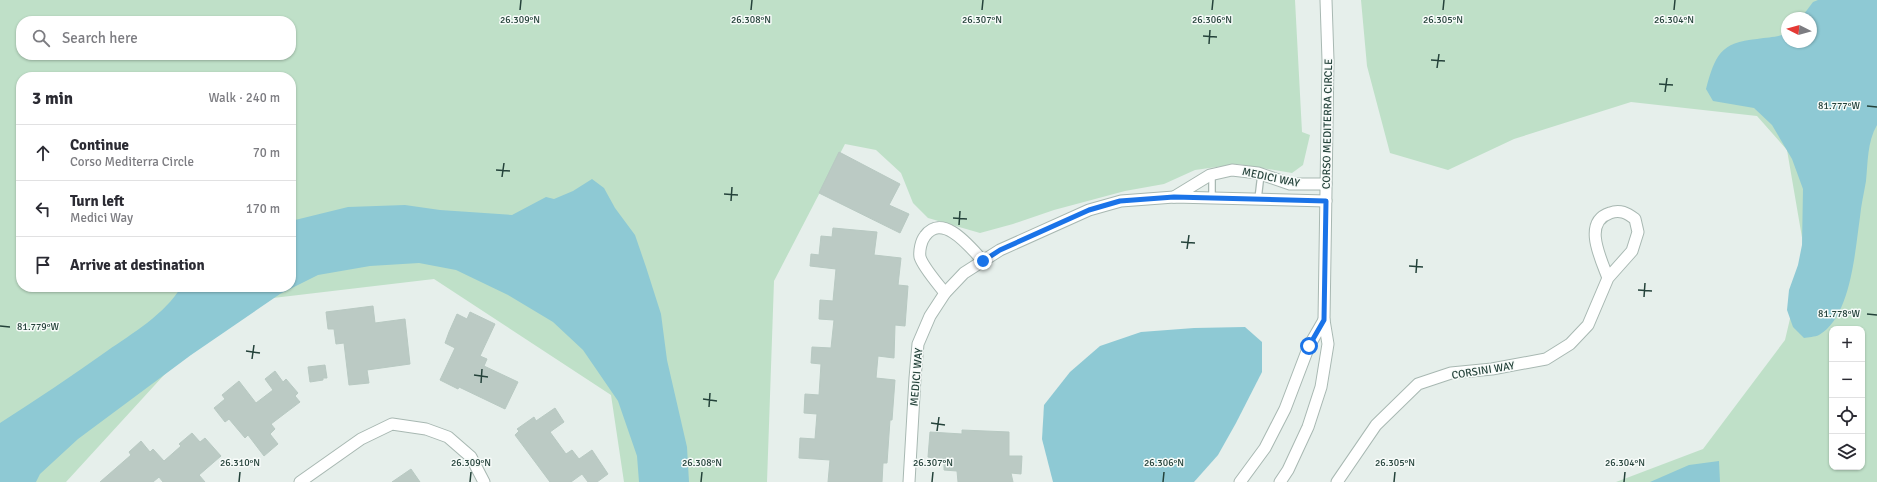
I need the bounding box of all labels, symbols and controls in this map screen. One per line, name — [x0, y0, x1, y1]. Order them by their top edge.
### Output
north arrow — [1781, 12, 1817, 48]
text: 26.309°N — [500, 14, 540, 26]
text: 26.308°N — [731, 14, 771, 26]
text: 26.307°N — [962, 14, 1002, 26]
text: 26.306°N — [1192, 14, 1232, 26]
text: 26.305°N — [1423, 14, 1463, 26]
text: 26.304°N — [1654, 14, 1694, 26]
search box — [16, 16, 296, 60]
icon: search — [30, 27, 52, 49]
text: Search here — [62, 29, 138, 47]
street label: CORSO MEDITERRA CIRCLE — [1320, 59, 1335, 189]
text: 3 min — [32, 88, 73, 109]
text: Walk · 240 m — [209, 90, 280, 106]
text: 81.777°W — [1818, 100, 1860, 112]
text: Continue — [70, 136, 129, 154]
icon: ahead — [32, 142, 54, 164]
text: 70 m — [253, 145, 280, 161]
text: Corso Mediterra Circle — [70, 154, 194, 170]
street label: MEDICI WAY — [1241, 165, 1301, 190]
text: Turn left — [70, 192, 124, 210]
icon: left — [32, 198, 54, 220]
text: 170 m — [246, 201, 280, 217]
text: Medici Way — [70, 210, 133, 226]
route end — [974, 252, 992, 270]
icon: arrive — [32, 254, 54, 276]
text: Arrive at destination — [70, 256, 205, 274]
text: 81.778°W — [1818, 308, 1860, 320]
text: 81.779°W — [17, 321, 59, 333]
map controls — [1829, 326, 1865, 470]
button: + — [1829, 326, 1865, 362]
route start — [1300, 337, 1318, 355]
street label: MEDICI WAY — [907, 347, 926, 407]
street label: CORSINI WAY — [1451, 359, 1516, 382]
button: − — [1829, 362, 1865, 398]
button: locate — [1829, 398, 1865, 434]
button: layers — [1829, 434, 1865, 470]
text: 26.310°N — [220, 457, 260, 469]
text: 26.309°N — [451, 457, 491, 469]
text: 26.308°N — [682, 457, 722, 469]
text: 26.307°N — [913, 457, 953, 469]
text: 26.306°N — [1144, 457, 1184, 469]
text: 26.305°N — [1375, 457, 1415, 469]
text: 26.304°N — [1605, 457, 1645, 469]

